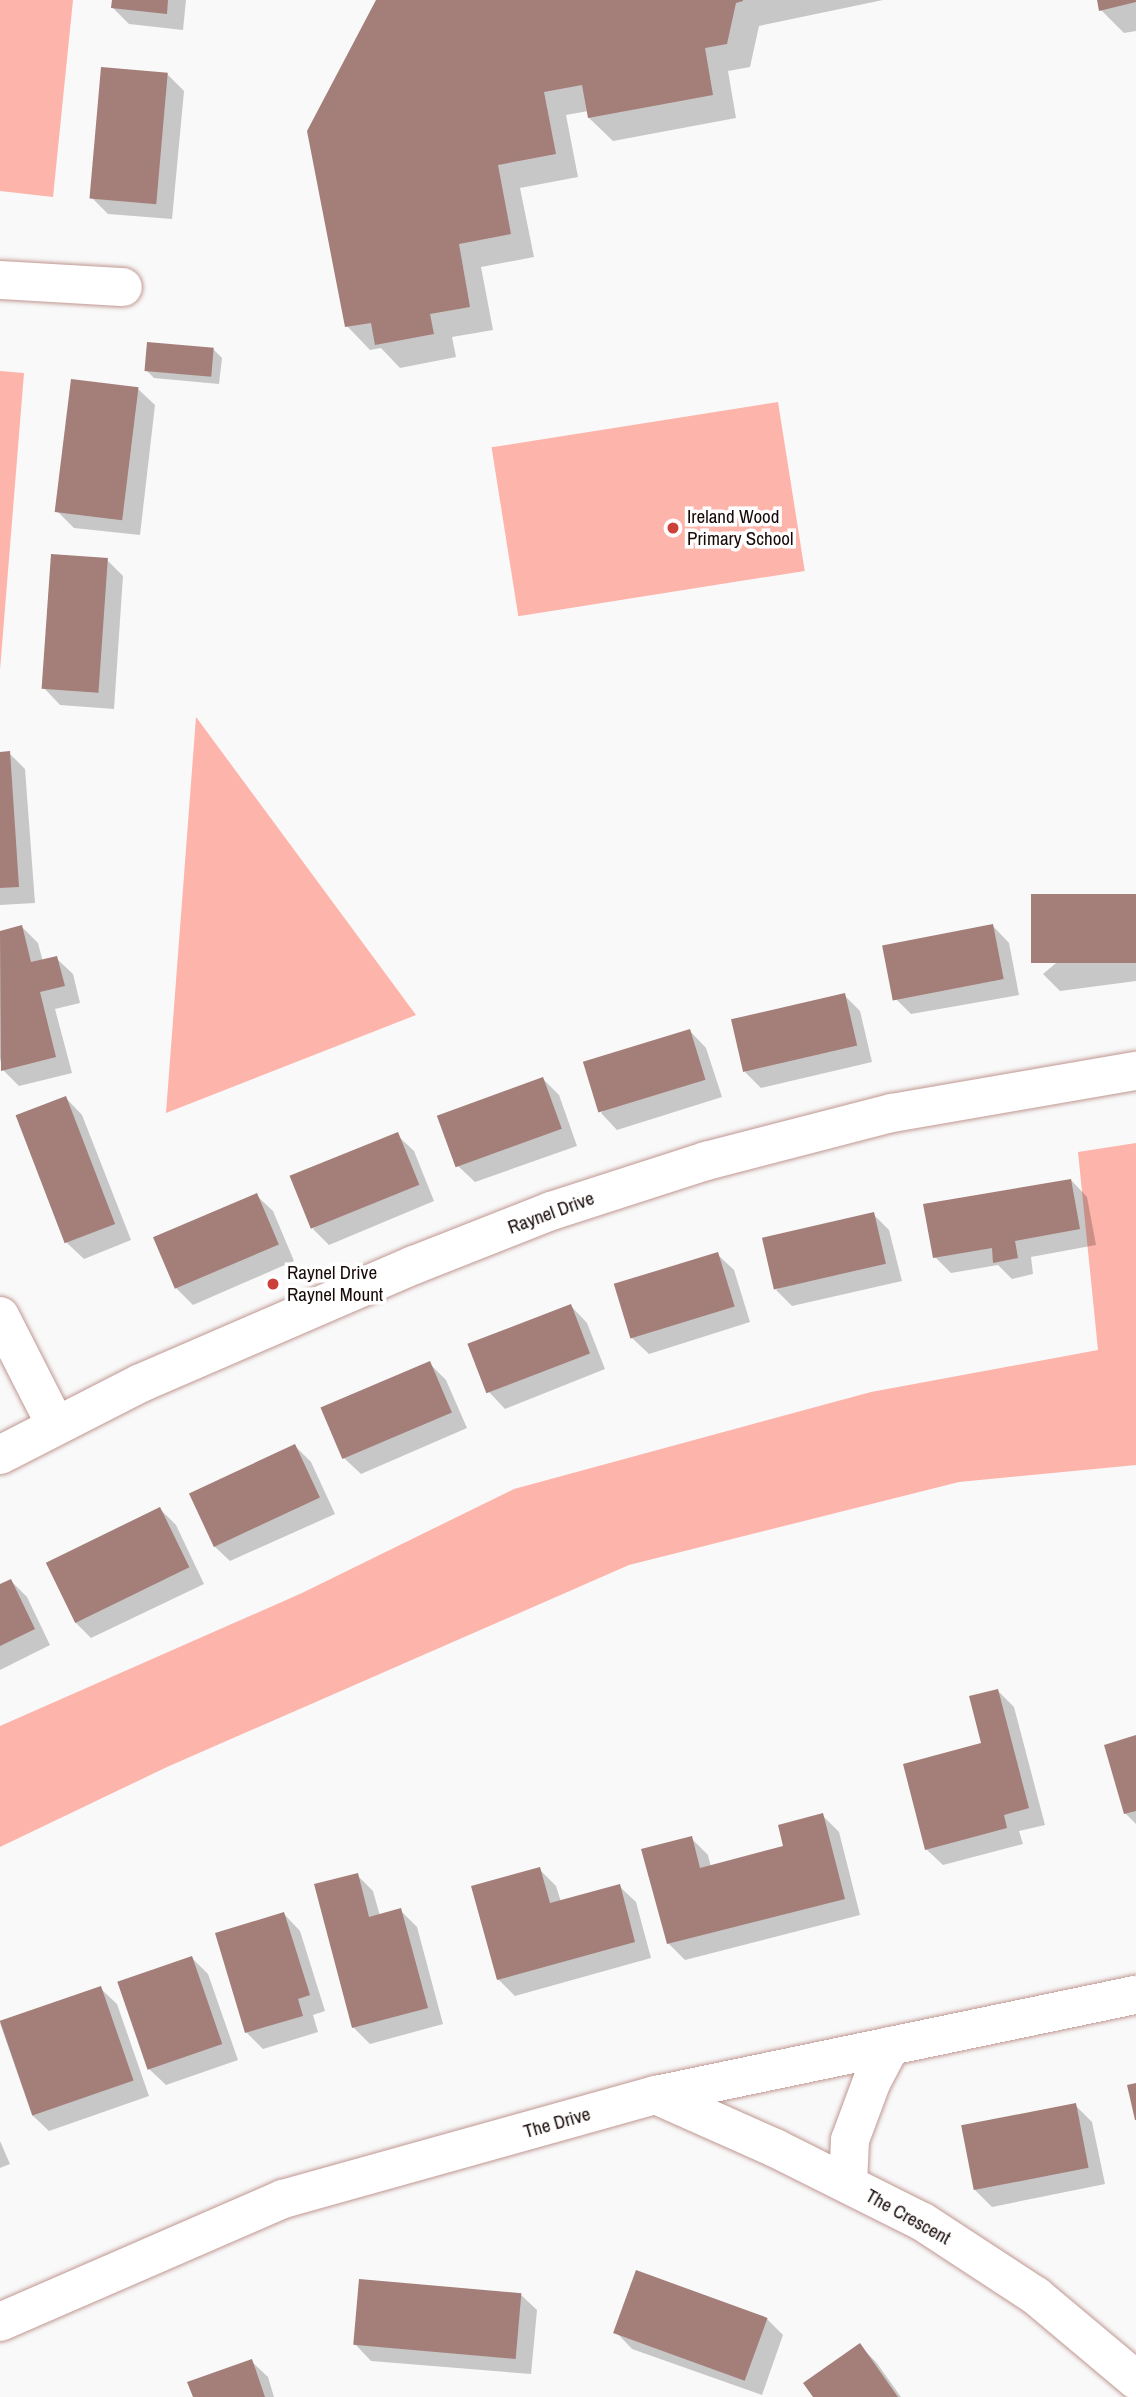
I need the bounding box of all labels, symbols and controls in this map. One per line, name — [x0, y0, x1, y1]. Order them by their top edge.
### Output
place label: Ireland Wood Primary School — [687, 506, 793, 550]
marker: Ireland Wood Primary School — [665, 520, 681, 536]
street label: Raynel Drive — [505, 1187, 597, 1239]
place label: Raynel Drive Raynel Mount — [287, 1262, 383, 1306]
marker: Raynel Drive Raynel Mount — [265, 1276, 281, 1292]
street label: The Drive — [521, 2103, 593, 2143]
street label: The Crescent — [862, 2184, 954, 2250]

